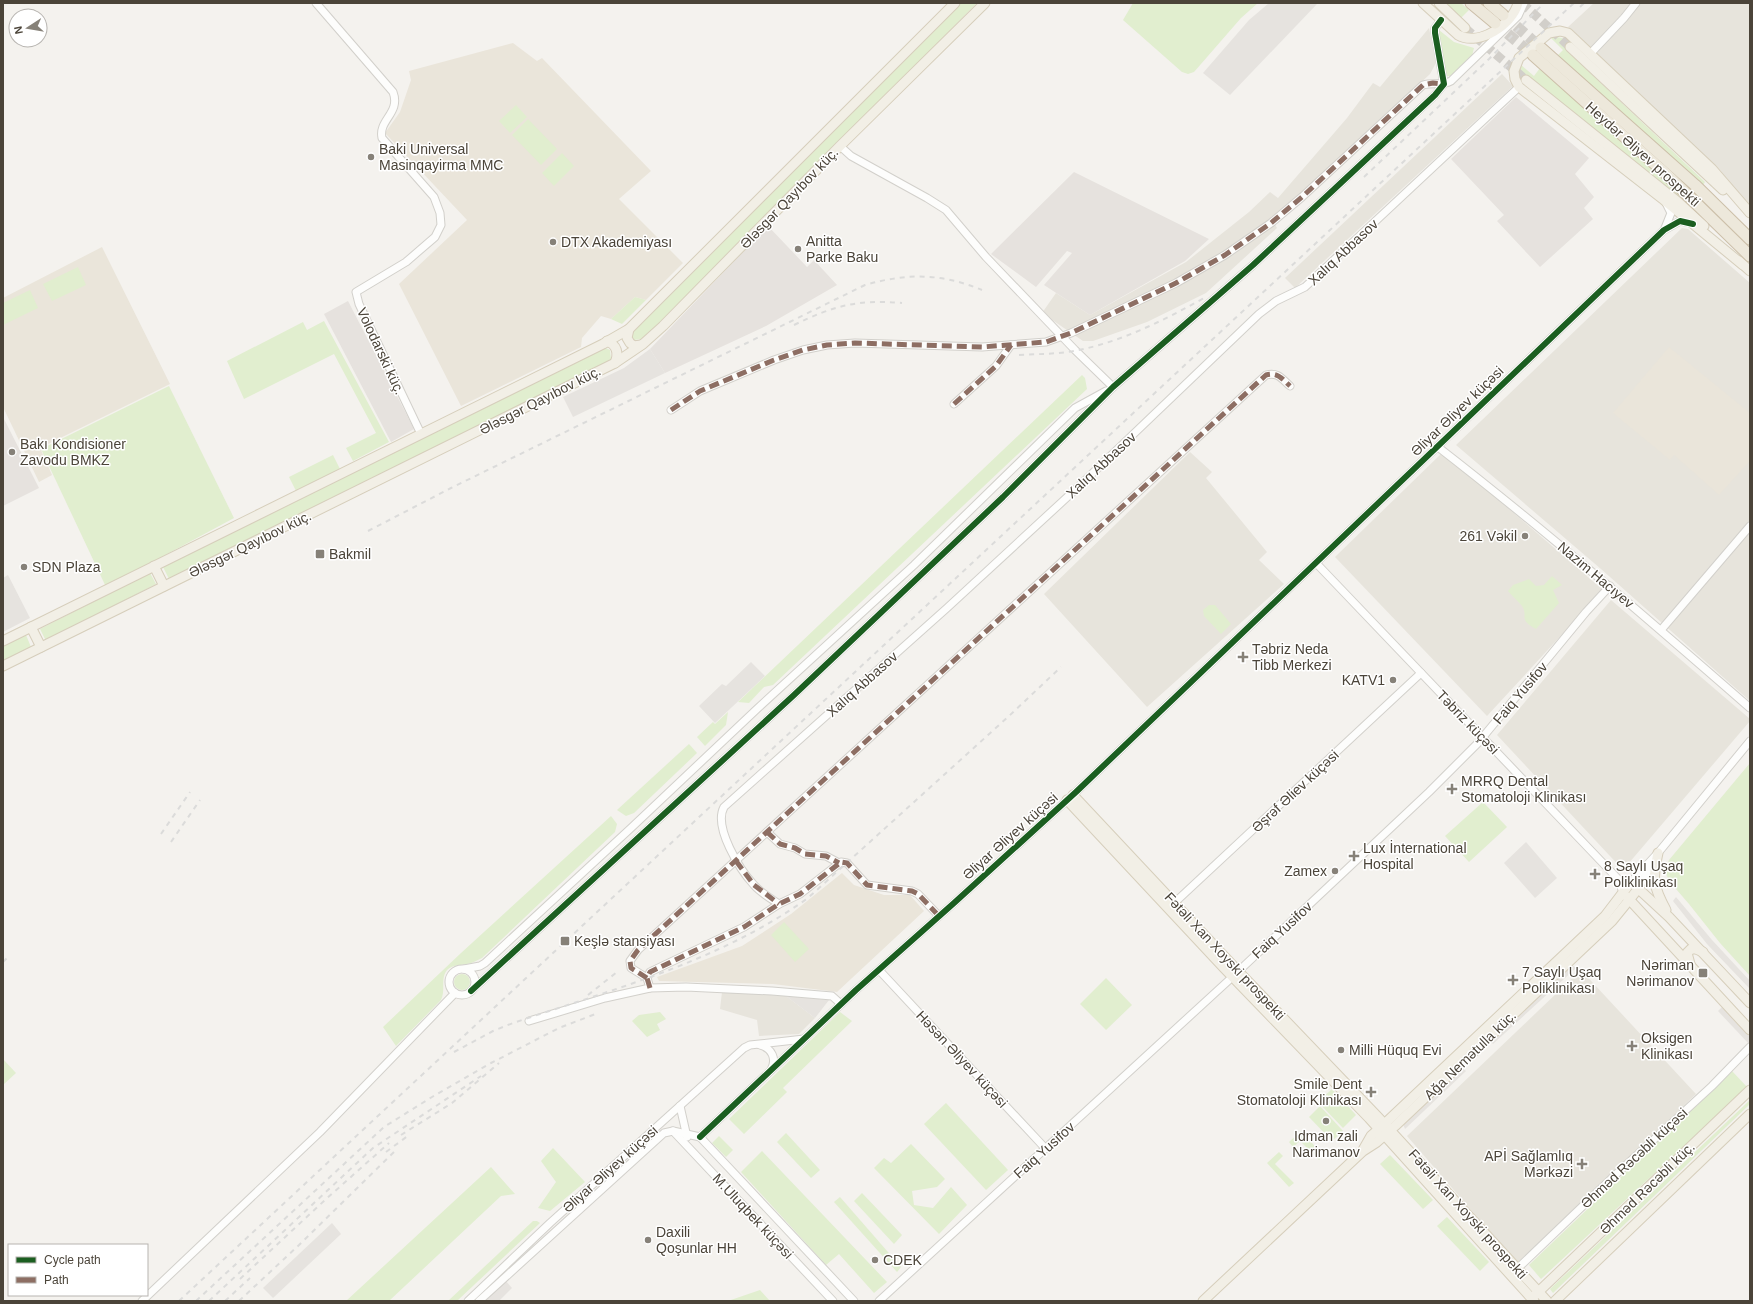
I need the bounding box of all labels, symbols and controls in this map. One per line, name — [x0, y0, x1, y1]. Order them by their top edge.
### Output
north arrow — [8, 8, 48, 48]
text: N — [12, 25, 25, 35]
street label: Heydər Əliyev prospekti — [1583, 98, 1703, 210]
place label: Baki Universal Masinqayirma MMC — [379, 141, 503, 173]
street label: Ələsgər Qayıbov küç. — [737, 144, 841, 252]
marker: Baki Universal Masinqayirma MMC — [366, 152, 376, 162]
street label: Xalıq Abbasov — [1305, 216, 1381, 288]
place label: Anitta Parke Baku — [806, 233, 878, 265]
place label: DTX Akademiyası — [561, 234, 672, 250]
marker: DTX Akademiyası — [548, 237, 558, 247]
marker: Anitta Parke Baku — [793, 244, 803, 254]
street label: Volodarski küç. — [354, 305, 408, 397]
street label: Ələsgər Qayıbov küç. — [477, 362, 603, 438]
street label: Əliyar Əliyev küçəsi — [1407, 363, 1507, 459]
street label: Xalıq Abbasov — [1063, 429, 1139, 501]
place label: Bakı Kondisioner Zavodu BMKZ — [20, 436, 126, 468]
marker: Bakı Kondisioner Zavodu BMKZ — [7, 447, 17, 457]
street label: Ələsgər Qayıbov küç. — [186, 507, 314, 581]
place label: 261 Vəkil — [1459, 528, 1517, 544]
marker: 261 Vəkil — [1520, 531, 1530, 541]
street label: Nazim Hacıyev — [1555, 539, 1637, 611]
place label: Bakmil — [329, 546, 371, 562]
marker: Bakmil — [314, 548, 326, 560]
place label: SDN Plaza — [32, 559, 101, 575]
marker: SDN Plaza — [19, 562, 29, 572]
place label: Təbriz Neda Tibb Merkezi — [1252, 641, 1332, 673]
street label: Xalıq Abbasov — [823, 648, 901, 720]
marker: Təbriz Neda Tibb Merkezi — [1237, 651, 1249, 663]
street label: Faiq Yusifov — [1489, 659, 1551, 727]
place label: KATV1 — [1342, 672, 1385, 688]
marker: KATV1 — [1388, 675, 1398, 685]
street label: Təbriz küçəsi — [1434, 687, 1502, 757]
street label: Əşrəf Əliev küçəsi — [1248, 747, 1342, 835]
place label: MRRQ Dental Stomatoloji Klinikası — [1461, 773, 1586, 805]
marker: MRRQ Dental Stomatoloji Klinikası — [1446, 783, 1458, 795]
street label: Əliyar Əliyev küçəsi — [959, 789, 1061, 883]
place label: Lux İnternational Hospital — [1363, 839, 1467, 872]
marker: Lux İnternational Hospital — [1348, 850, 1360, 862]
place label: 8 Saylı Uşaq Poliklinikası — [1604, 858, 1683, 890]
place label: Zamex — [1284, 863, 1327, 879]
marker: Zamex — [1330, 866, 1340, 876]
marker: 8 Saylı Uşaq Poliklinikası — [1589, 868, 1601, 880]
street label: Fətəli Xan Xoyski prospekti — [1162, 889, 1288, 1023]
street label: Faiq Yusifov — [1249, 898, 1315, 962]
place label: Keşlə stansiyası — [574, 933, 675, 949]
marker: Keşlə stansiyası — [559, 935, 571, 947]
place label: Nəriman Nərimanov — [1626, 957, 1694, 989]
place label: 7 Saylı Uşaq Poliklinikası — [1522, 964, 1601, 996]
marker: Nəriman Nərimanov — [1697, 967, 1709, 979]
marker: 7 Saylı Uşaq Poliklinikası — [1507, 974, 1519, 986]
street label: Həsən Əliyev küçəsi — [913, 1007, 1011, 1111]
street label: Ağa Nemətulla küç. — [1421, 1007, 1519, 1103]
place label: Oksigen Klinikası — [1641, 1030, 1693, 1062]
marker: Oksigen Klinikası — [1626, 1040, 1638, 1052]
place label: Milli Hüquq Evi — [1349, 1042, 1442, 1058]
marker: Milli Hüquq Evi — [1336, 1045, 1346, 1055]
place label: Smile Dent Stomatoloji Klinikası — [1237, 1076, 1362, 1108]
marker: Smile Dent Stomatoloji Klinikası — [1365, 1086, 1377, 1098]
street label: Əhməd Rəcəbli küçəsi — [1577, 1105, 1691, 1211]
marker: Idman zali Narimanov — [1321, 1116, 1331, 1126]
street label: Faiq Yusifov — [1010, 1119, 1078, 1181]
street label: Əliyar Əliyev küçəsi — [559, 1122, 661, 1216]
place label: Idman zali Narimanov — [1292, 1128, 1360, 1160]
street label: Əhməd Rəcəbli küç. — [1596, 1139, 1698, 1237]
street label: Fətəli Xan Xoyski prospekti — [1406, 1146, 1530, 1282]
place label: APİ Sağlamlıq Mərkəzi — [1484, 1147, 1573, 1180]
marker: APİ Sağlamlıq Mərkəzi — [1576, 1158, 1588, 1170]
street label: M.Uluqbek küçəsi — [709, 1170, 797, 1262]
place label: Daxili Qoşunlar HH — [656, 1224, 737, 1256]
marker: Daxili Qoşunlar HH — [643, 1235, 653, 1245]
legend — [8, 1244, 148, 1296]
place label: CDEK — [883, 1252, 923, 1268]
text: Cycle path — [44, 1253, 101, 1267]
marker: CDEK — [870, 1255, 880, 1265]
text: Path — [44, 1273, 69, 1287]

